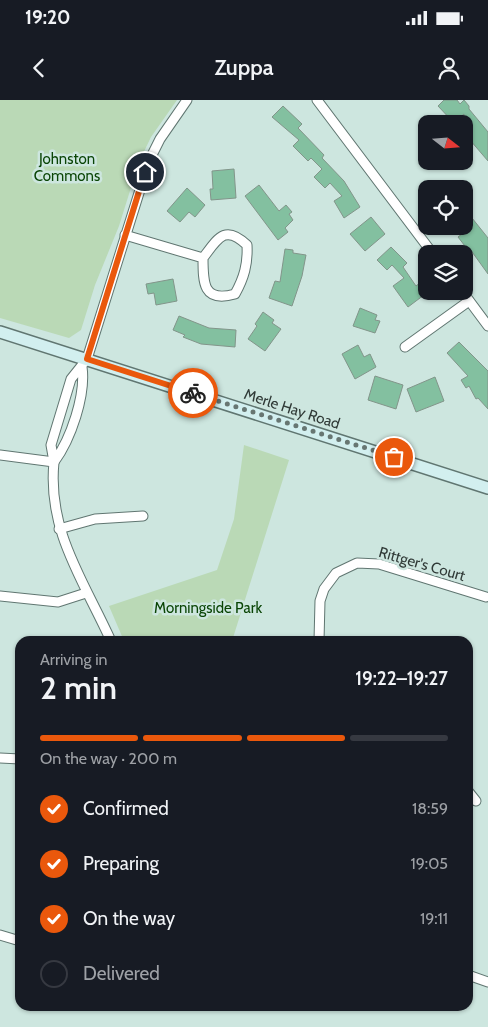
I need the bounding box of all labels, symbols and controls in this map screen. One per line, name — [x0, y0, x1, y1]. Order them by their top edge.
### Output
text: 19:20 — [25, 6, 70, 29]
icon: back — [25, 54, 53, 82]
text: Zuppa — [214, 54, 274, 81]
icon: person — [435, 54, 463, 82]
north arrow — [418, 115, 472, 170]
map controls — [418, 115, 473, 300]
park label: Johnston Commons — [34, 150, 100, 185]
pin — [124, 151, 166, 193]
icon: home — [131, 158, 159, 186]
button: locate — [418, 180, 473, 235]
button: layers — [418, 245, 473, 300]
courier — [168, 368, 218, 418]
icon: bike — [179, 379, 207, 407]
street label: Merle Hay Road — [242, 385, 342, 433]
pin — [373, 436, 415, 478]
icon: bag — [380, 443, 408, 471]
street label: Rittger's Court — [377, 543, 467, 585]
park label: Morningside Park — [154, 599, 262, 617]
text: Arriving in — [40, 650, 107, 669]
text: 19:22–19:27 — [355, 667, 448, 690]
text: 2 min — [40, 668, 117, 707]
text: On the way · 200 m — [40, 749, 177, 768]
icon: check — [40, 795, 68, 823]
text: Confirmed — [83, 797, 169, 820]
text: 18:59 — [412, 799, 448, 818]
icon: check — [40, 850, 68, 878]
text: Preparing — [83, 852, 159, 875]
text: 19:05 — [411, 854, 448, 873]
icon: check — [40, 905, 68, 933]
text: On the way — [83, 907, 175, 930]
text: 19:11 — [420, 909, 448, 928]
text: Delivered — [83, 962, 160, 985]

